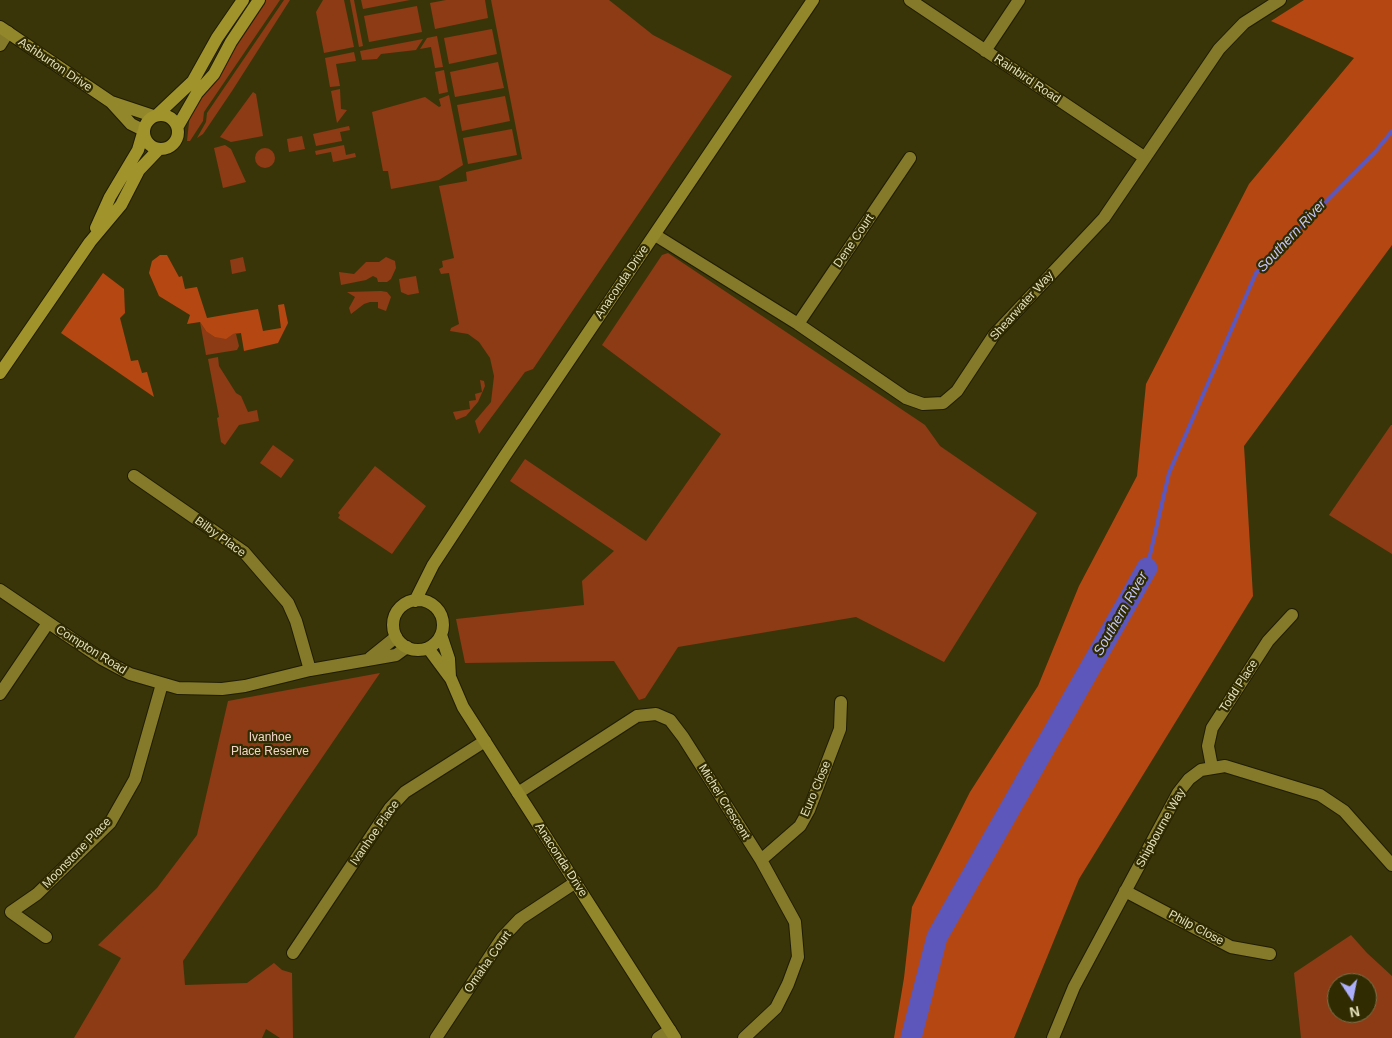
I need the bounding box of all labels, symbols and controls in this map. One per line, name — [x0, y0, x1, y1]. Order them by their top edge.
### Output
street label: Ashburton Drive — [15, 35, 95, 95]
street label: Rainbird Road — [991, 52, 1063, 106]
water label: Southern River — [1254, 196, 1330, 276]
street label: Dene Court — [831, 212, 877, 270]
street label: Anaconda Drive — [592, 243, 652, 321]
street label: Shearwater Way — [987, 268, 1057, 344]
street label: Bilby Place — [192, 514, 248, 560]
water label: Southern River — [1090, 569, 1152, 659]
street label: Compton Road — [53, 623, 129, 677]
street label: Todd Place — [1217, 657, 1261, 715]
park label: Ivanhoe Place Reserve — [231, 731, 309, 759]
street label: Euro Close — [798, 759, 834, 819]
street label: Michel Crescent — [695, 762, 753, 842]
street label: Shipbourne Way — [1133, 786, 1189, 870]
street label: Ivanhoe Place — [347, 798, 403, 868]
street label: Moonstone Place — [40, 815, 114, 891]
street label: Anaconda Drive — [532, 820, 590, 900]
street label: Philp Close — [1166, 907, 1226, 949]
street label: Omaha Court — [461, 928, 515, 996]
north arrow — [1327, 973, 1377, 1023]
text: N — [1348, 1003, 1361, 1021]

